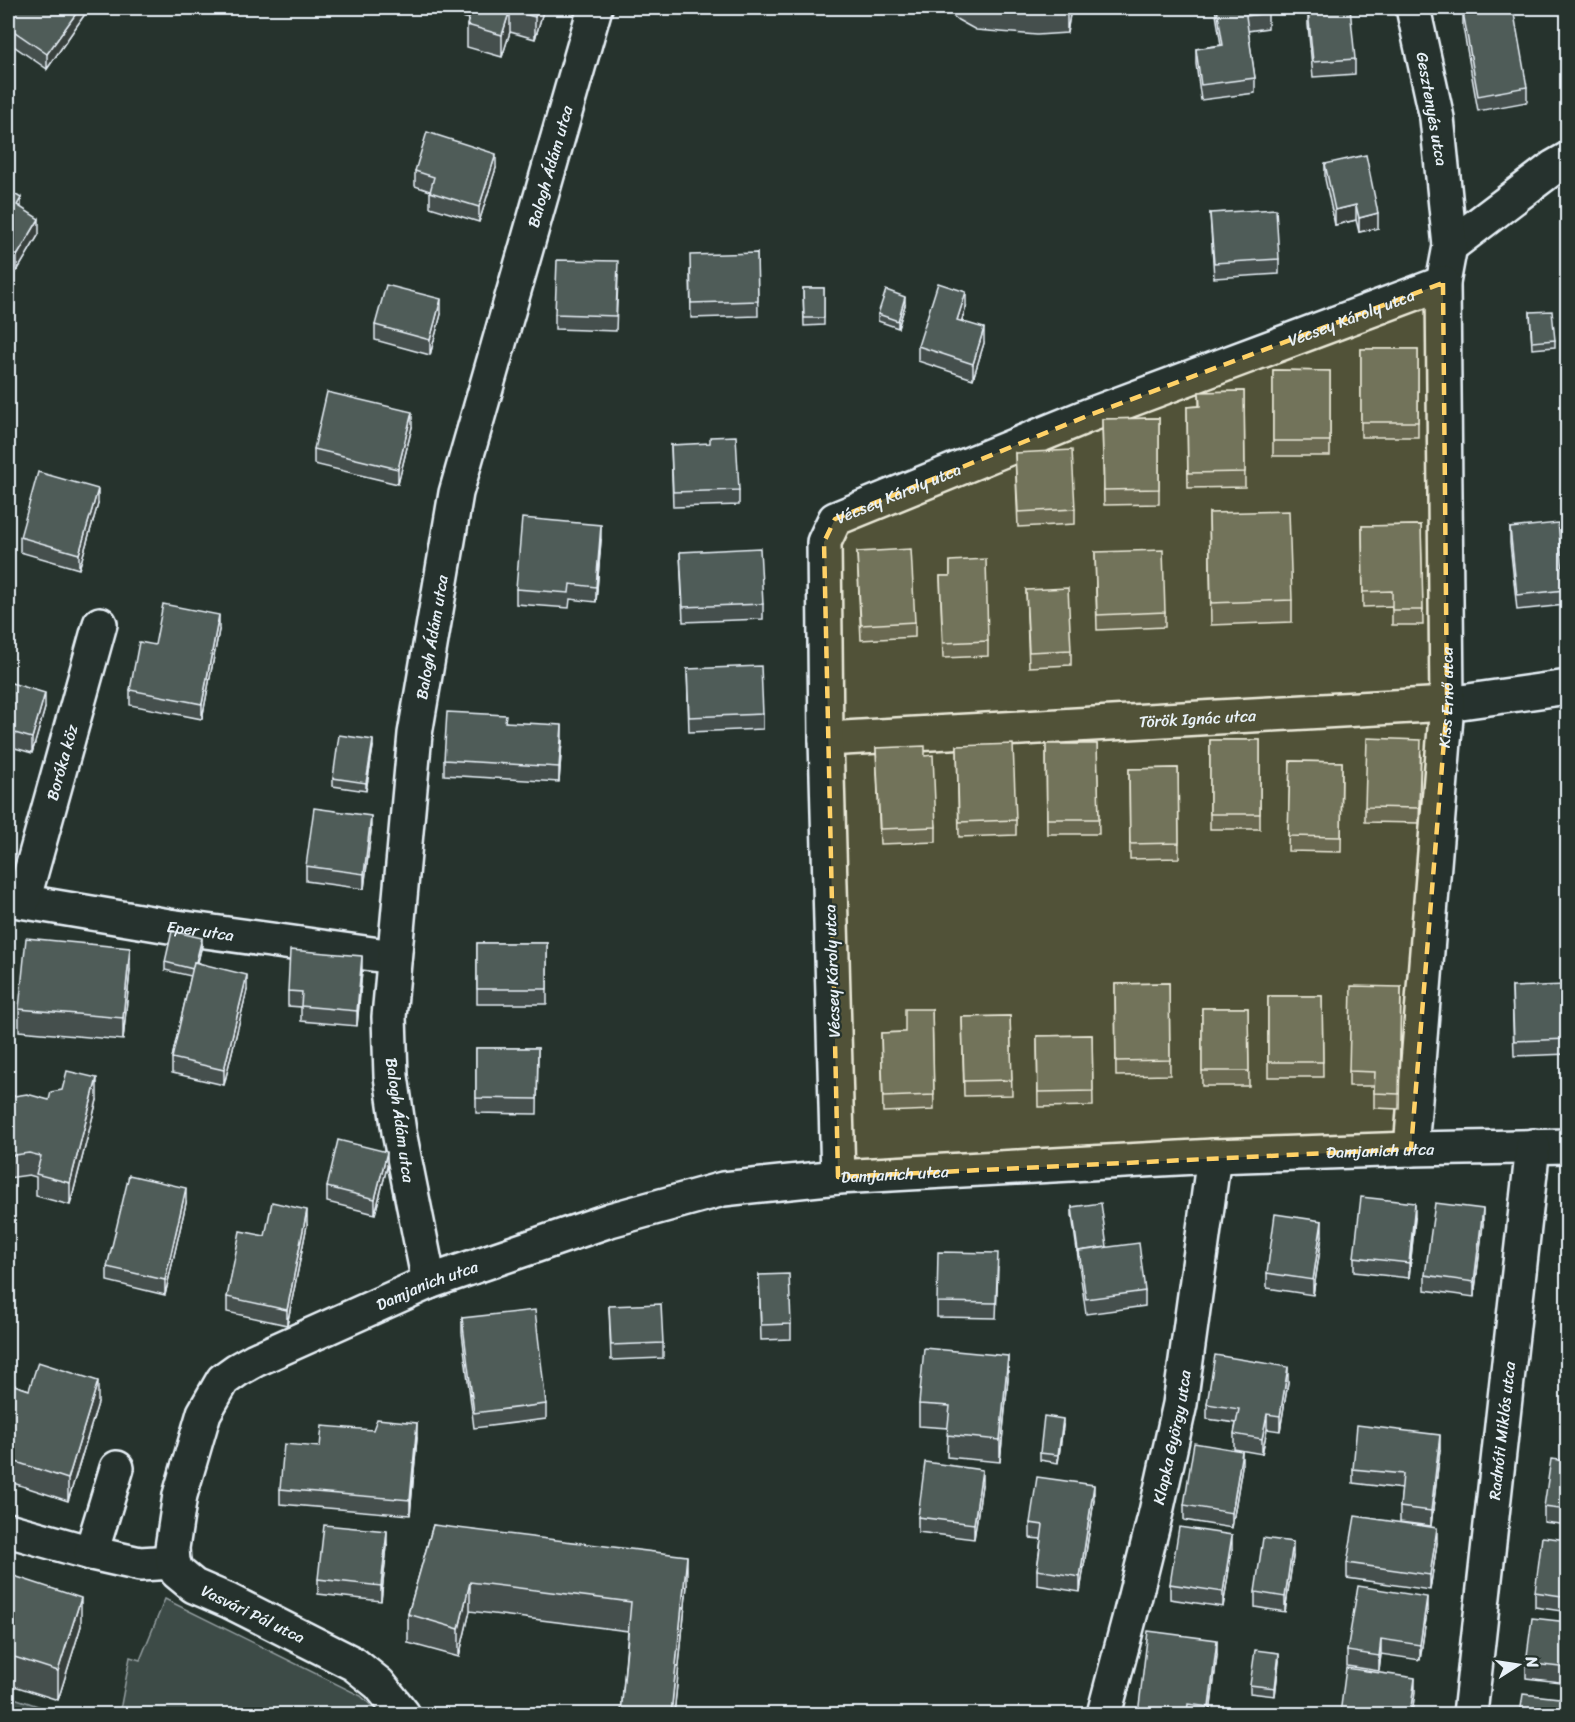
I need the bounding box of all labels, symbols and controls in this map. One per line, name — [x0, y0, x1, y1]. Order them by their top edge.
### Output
street label: Gesztenyés utca — [1408, 50, 1456, 168]
street label: Balogh Ádám utca — [518, 101, 581, 231]
street label: Vécsey Károly utca — [1284, 280, 1419, 354]
street label: Vécsey Károly utca — [831, 454, 966, 532]
street label: Balogh Ádám utca — [407, 572, 456, 702]
street label: Kiss Ernő utca — [1429, 646, 1462, 749]
street label: Török Ignác utca — [1138, 700, 1258, 736]
street label: Boróka köz — [37, 720, 86, 804]
street label: Vécsey Károly utca — [815, 904, 849, 1038]
street label: Eper utca — [165, 911, 236, 949]
street label: Balogh Ádám utca — [377, 1056, 423, 1185]
street label: Damjanich utca — [1326, 1134, 1435, 1166]
street label: Damjanich utca — [840, 1156, 950, 1191]
street label: Damjanich utca — [371, 1251, 483, 1318]
street label: Radnóti Miklós utca — [1479, 1359, 1524, 1501]
street label: Klapka György utca — [1144, 1367, 1199, 1507]
street label: Vasvári Pál utca — [196, 1576, 310, 1652]
north arrow — [1488, 1635, 1548, 1695]
text: N — [1517, 1653, 1548, 1671]

